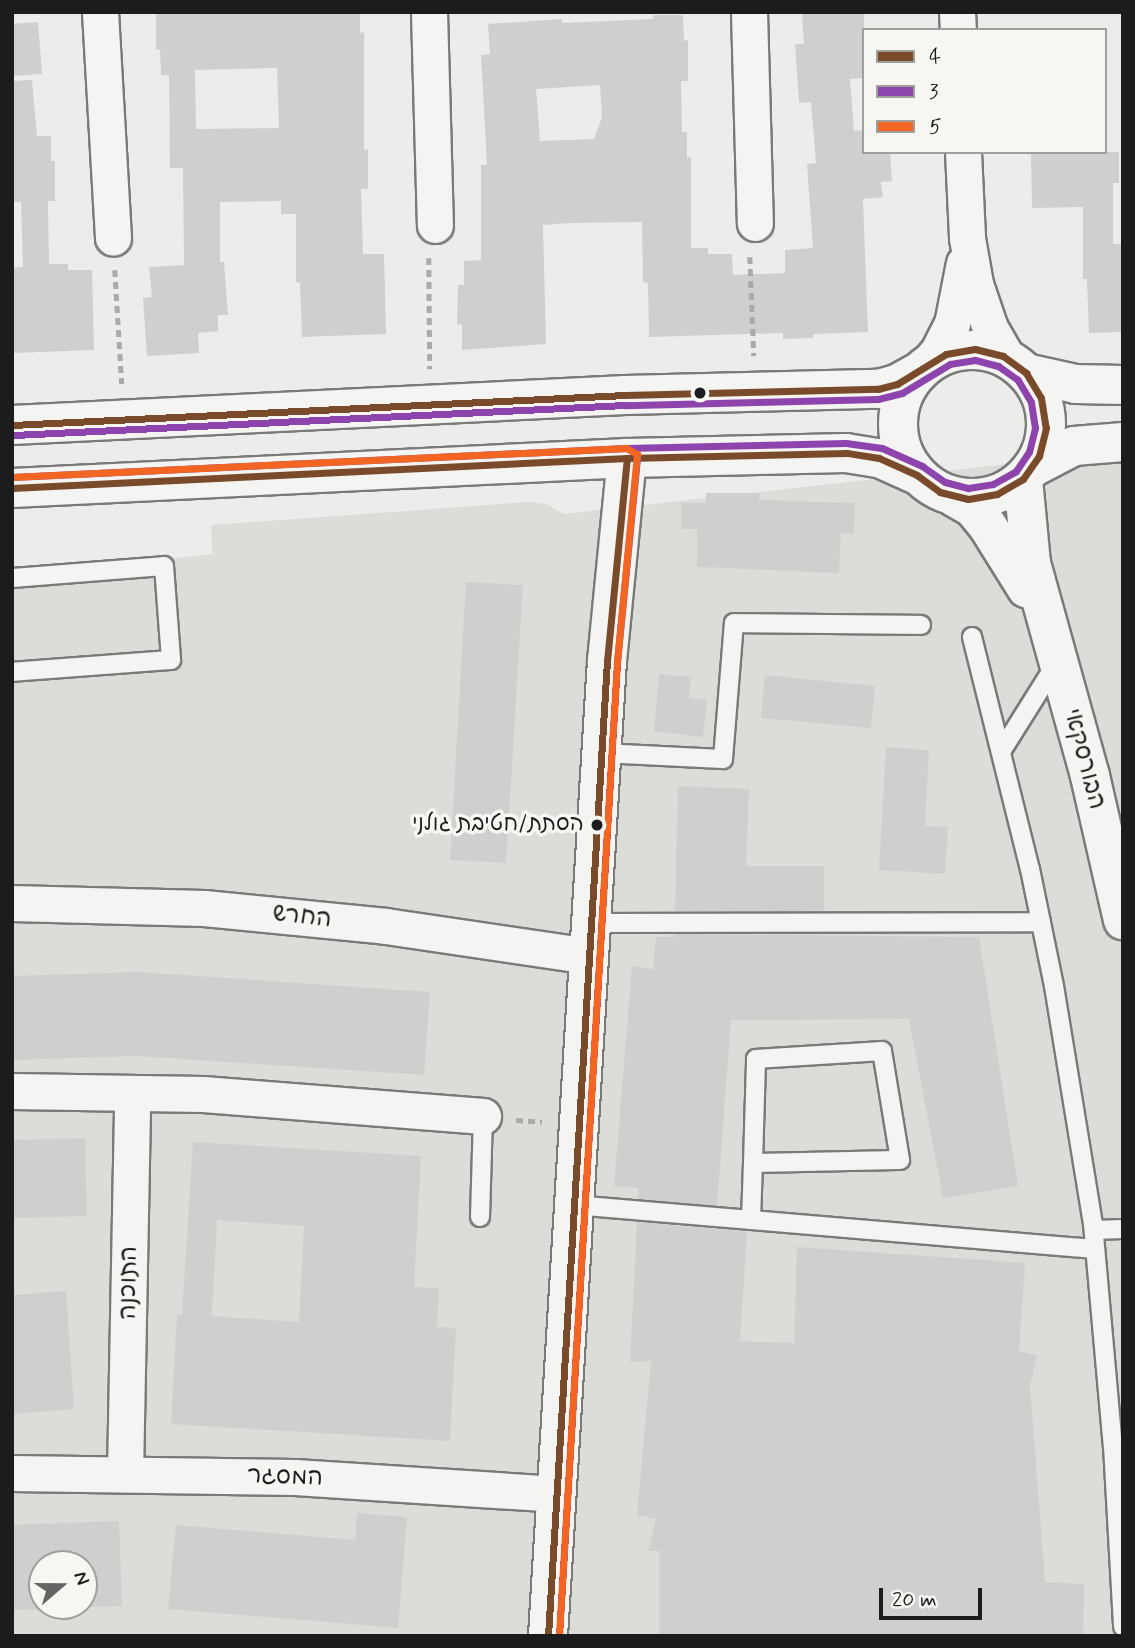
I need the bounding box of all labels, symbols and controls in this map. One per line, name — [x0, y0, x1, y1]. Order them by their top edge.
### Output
legend — [862, 28, 1107, 154]
text: 4 — [929, 43, 941, 71]
text: 3 — [929, 78, 939, 106]
text: 5 — [929, 113, 942, 141]
unlabelled marker — [693, 386, 707, 400]
street label: הבורסקאי — [1057, 705, 1111, 813]
place label: הסתת/חטיבת גולני — [412, 812, 584, 838]
marker: הסתת/חטיבת גולני — [590, 818, 604, 832]
street label: החרש — [271, 900, 333, 934]
street label: התוכנה — [114, 1246, 144, 1320]
street label: המסגר — [247, 1461, 323, 1493]
north arrow — [28, 1550, 98, 1620]
text: N — [67, 1568, 95, 1589]
scale bar — [883, 1574, 986, 1618]
text: 20 m — [892, 1586, 937, 1614]

